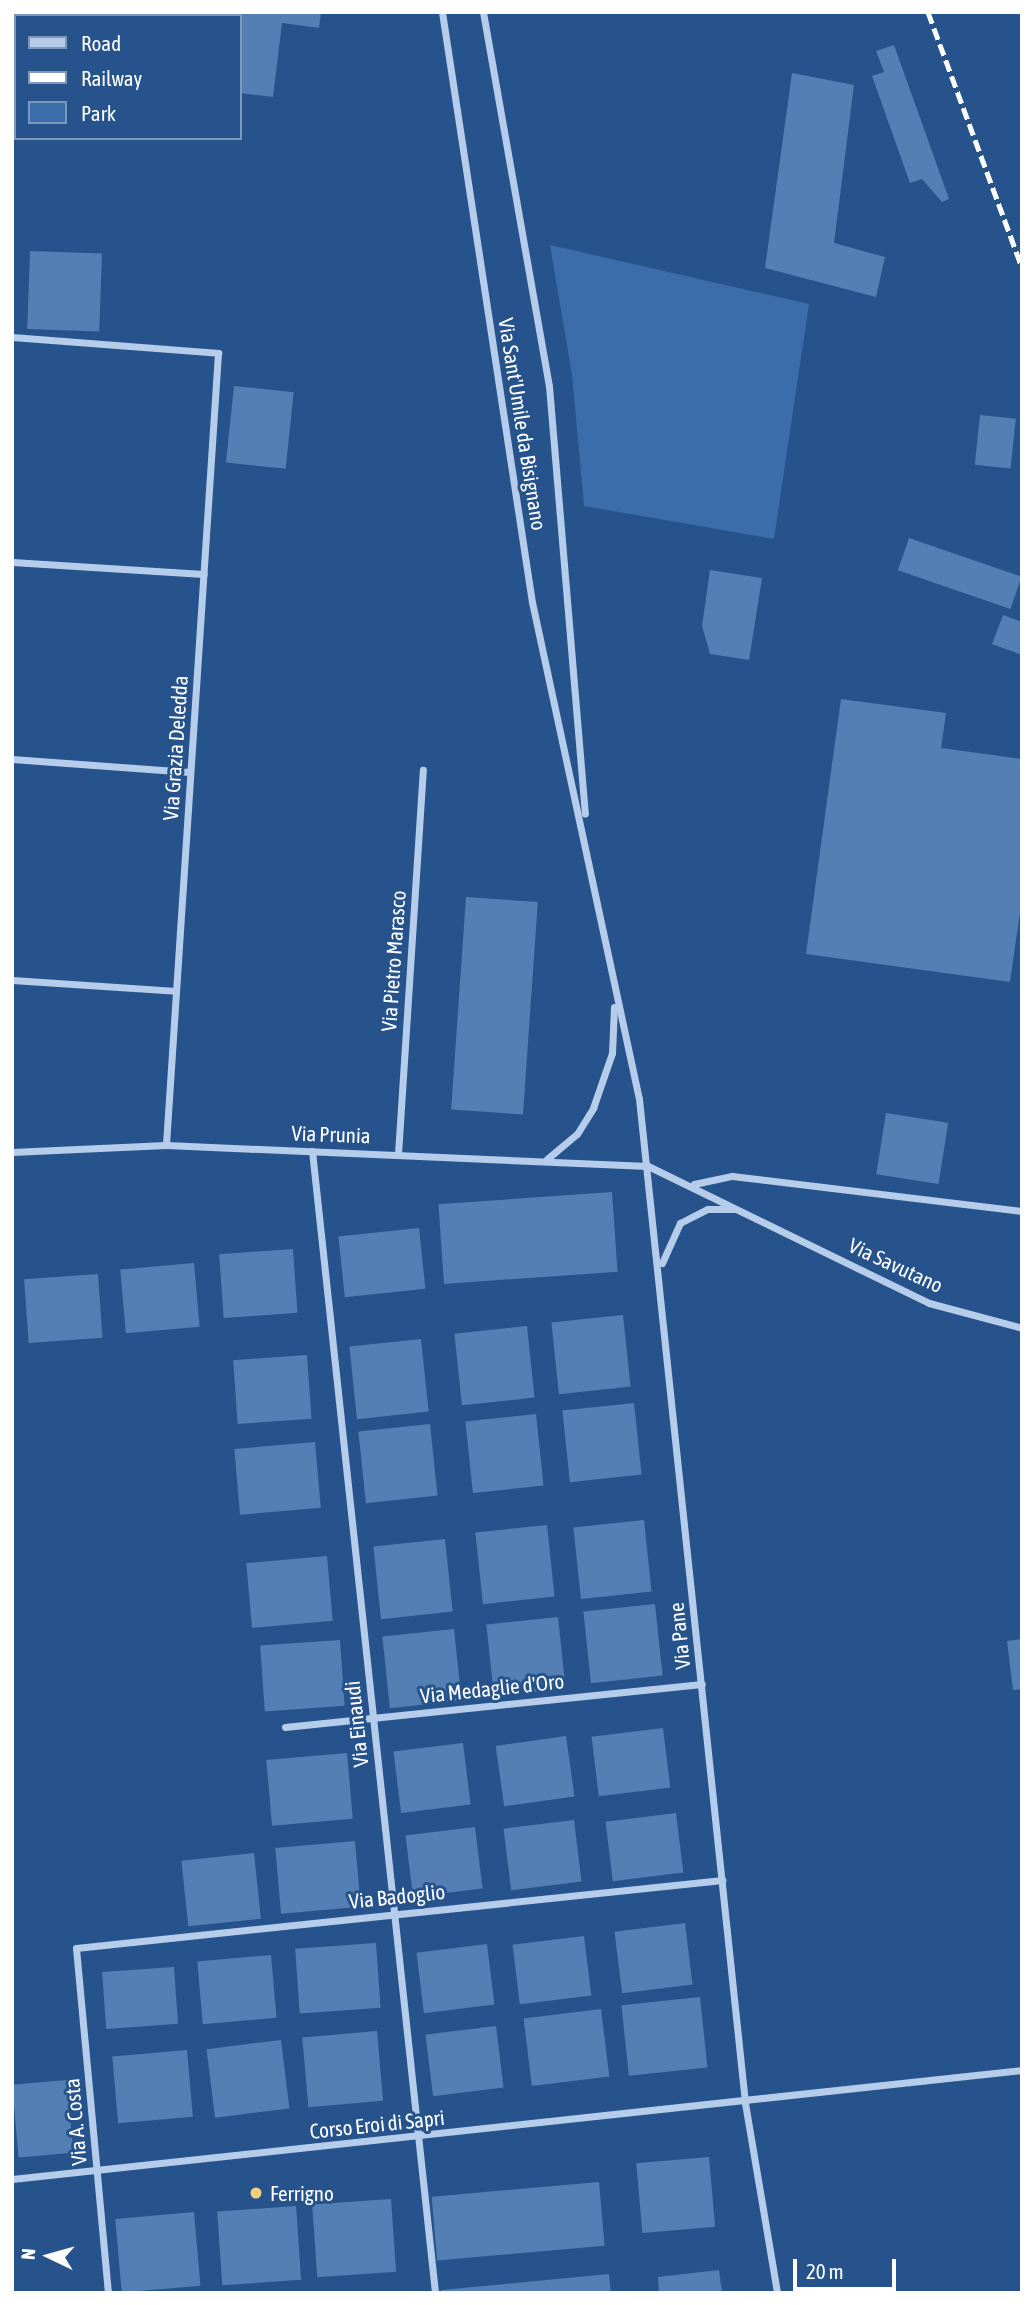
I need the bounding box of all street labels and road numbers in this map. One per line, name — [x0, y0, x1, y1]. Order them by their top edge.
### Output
street label: Via Sant'Umile da Bisignano — [494, 316, 552, 532]
street label: Via Grazia Deledda — [157, 675, 193, 821]
street label: Via Pietro Marasco — [375, 890, 411, 1032]
street label: Via Prunia — [291, 1120, 371, 1148]
street label: Via Savutano — [845, 1232, 947, 1298]
street label: Via Pane — [663, 1601, 695, 1671]
street label: Via Medaglie d'Oro — [419, 1668, 565, 1708]
street label: Via Einaudi — [339, 1680, 373, 1768]
street label: Via Badoglio — [348, 1878, 446, 1914]
street label: Via A. Costa — [59, 2077, 91, 2167]
street label: Corso Eroi di Sapri — [308, 2104, 446, 2144]

